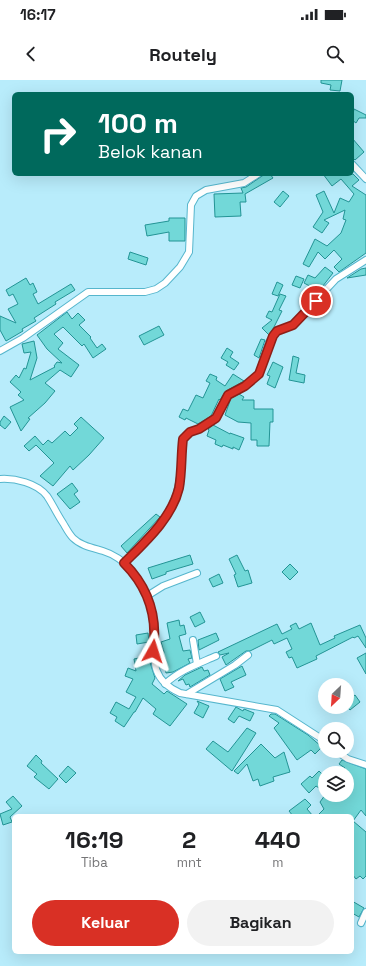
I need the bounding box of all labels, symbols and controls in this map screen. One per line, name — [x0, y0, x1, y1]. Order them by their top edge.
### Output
text: 16:17 — [20, 5, 56, 24]
icon: back — [20, 43, 42, 65]
text: Routely — [149, 43, 217, 66]
icon: search — [324, 43, 346, 65]
text: 100 m — [98, 105, 178, 141]
icon: right — [32, 108, 84, 160]
text: Belok kanan — [98, 140, 203, 163]
pin — [299, 284, 333, 318]
icon: arrive — [305, 290, 327, 312]
position arrow — [132, 630, 174, 672]
north arrow — [318, 678, 354, 714]
map controls — [318, 678, 354, 802]
button: search — [318, 722, 354, 758]
button: layers — [318, 766, 354, 802]
text: 16:19 — [65, 824, 124, 855]
text: 2 — [182, 824, 196, 855]
text: 440 — [255, 824, 301, 855]
text: Tiba — [81, 854, 108, 871]
text: mnt — [177, 854, 202, 871]
text: m — [272, 854, 283, 871]
button: Keluar — [32, 900, 179, 946]
button: Bagikan — [187, 900, 334, 946]

